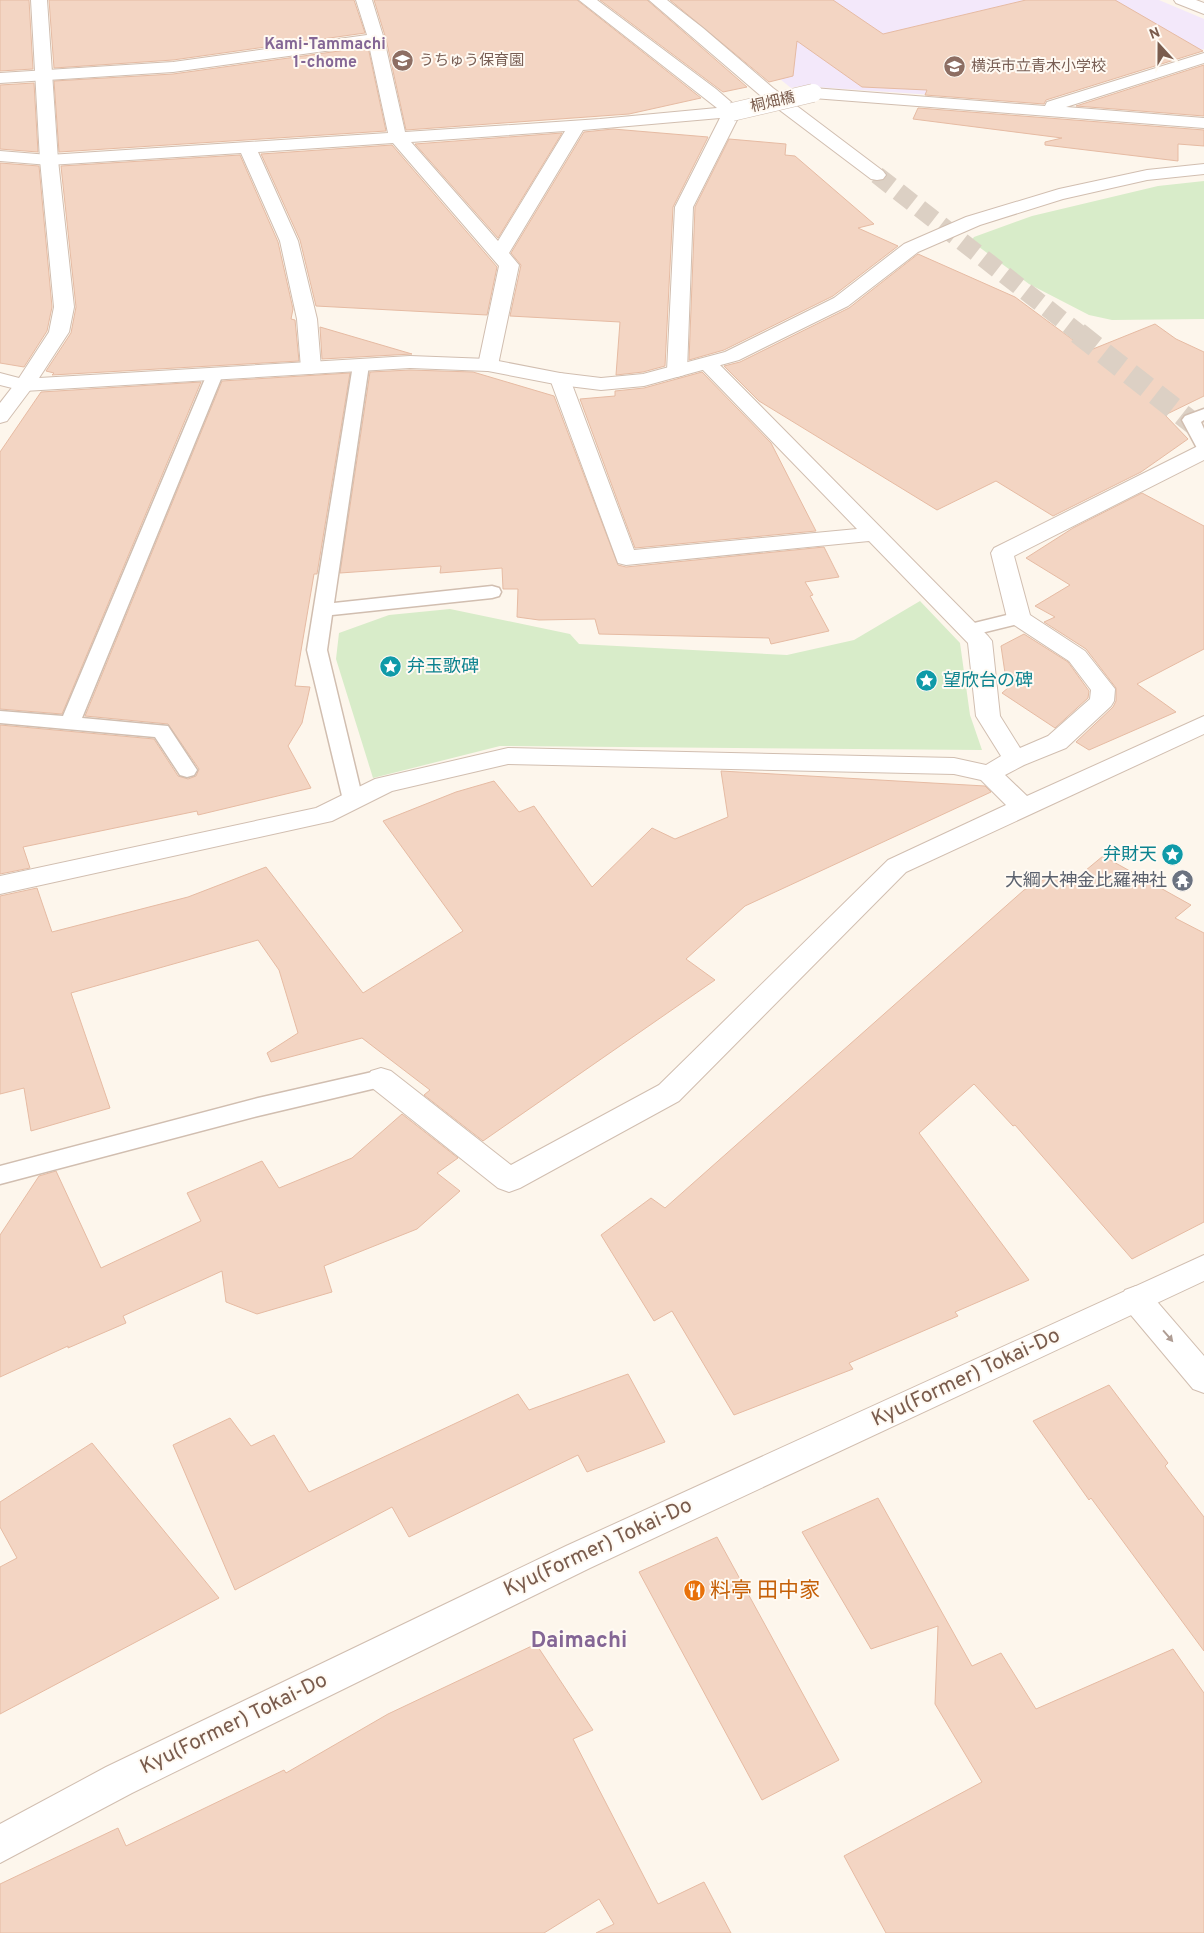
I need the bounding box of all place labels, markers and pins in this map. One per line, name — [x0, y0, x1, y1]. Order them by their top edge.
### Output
school or university icon: うちゅう保育園 — [391, 49, 415, 73]
place label: うちゅう保育園 — [419, 52, 524, 71]
school or university icon: 横浜市立青木小学校 — [943, 55, 967, 79]
place label: 横浜市立青木小学校 — [971, 58, 1106, 77]
place icon: 弁玉歌碑 — [379, 655, 403, 679]
place label: 弁玉歌碑 — [407, 656, 479, 679]
place icon: 望欣台の碑 — [915, 669, 939, 693]
place label: 望欣台の碑 — [943, 670, 1033, 693]
place icon: 弁財天 — [1161, 843, 1185, 867]
place label: 弁財天 — [1103, 844, 1157, 867]
temple icon: 大綱大神金比羅神社 — [1171, 869, 1195, 893]
place label: 大綱大神金比羅神社 — [1005, 870, 1167, 893]
place label: 料亭 田中家 — [710, 1578, 820, 1605]
restaurant icon: 料亭 田中家 — [682, 1579, 706, 1603]

